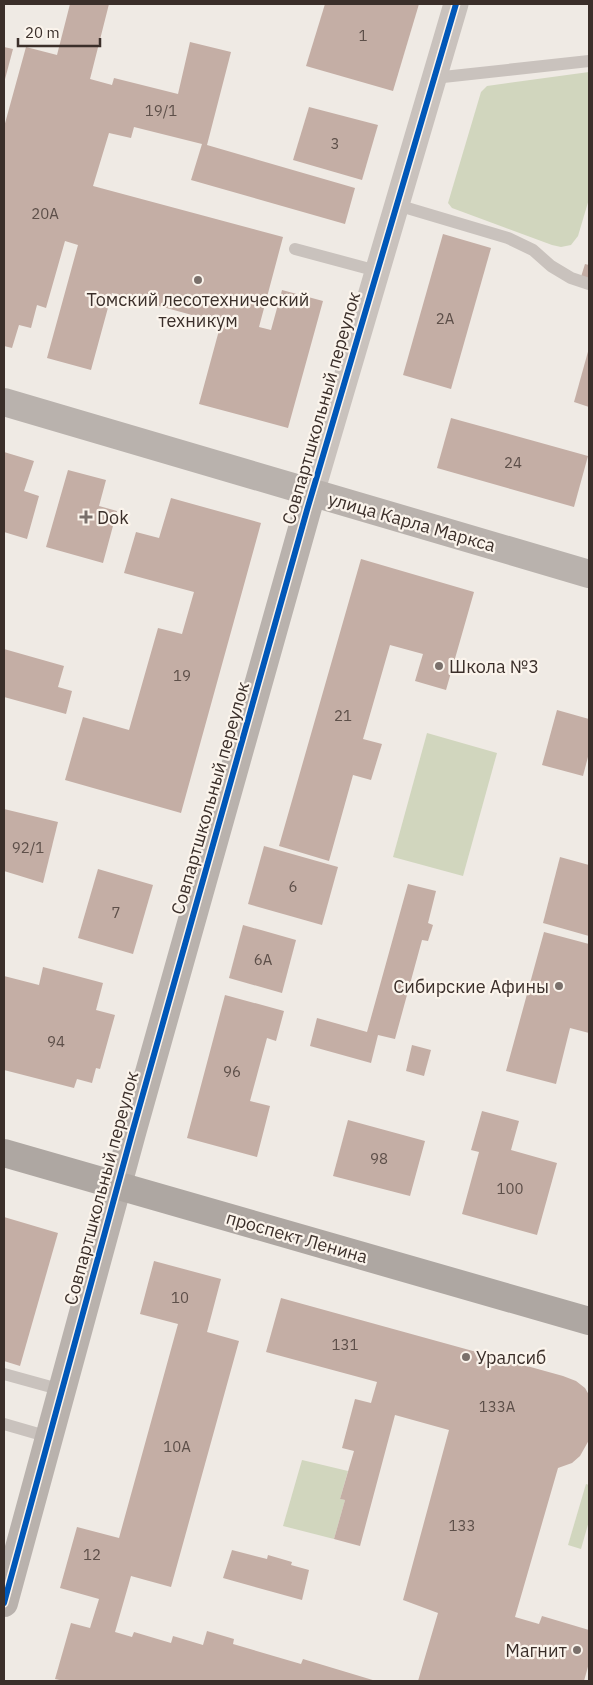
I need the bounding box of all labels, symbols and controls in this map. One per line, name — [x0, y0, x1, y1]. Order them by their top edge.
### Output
scale bar — [18, 15, 100, 47]
text: 20 m — [25, 23, 60, 42]
house number: 1 — [358, 26, 368, 45]
house number: 19/1 — [145, 101, 177, 120]
house number: 3 — [330, 134, 340, 153]
house number: 20А — [31, 204, 59, 223]
marker: Томский лесотехнический техникум — [192, 274, 204, 286]
place label: Томский лесотехнический техникум — [87, 288, 309, 332]
street label: Совпартшкольный переулок — [277, 289, 365, 527]
house number: 2А — [436, 309, 455, 328]
house number: 24 — [504, 453, 522, 472]
street label: улица Карла Маркса — [326, 487, 499, 557]
place label: Dok — [97, 506, 129, 529]
marker: Dok — [79, 510, 93, 524]
place label: Школа №3 — [449, 655, 539, 678]
marker: Школа №3 — [433, 660, 445, 672]
house number: 19 — [173, 666, 191, 685]
street label: Совпартшкольный переулок — [166, 679, 254, 917]
house number: 21 — [334, 706, 352, 725]
house number: 92/1 — [12, 838, 44, 857]
house number: 6 — [288, 877, 298, 896]
house number: 7 — [111, 903, 121, 922]
house number: 6А — [254, 950, 273, 969]
place label: Сибирские Афины — [393, 975, 549, 998]
marker: Сибирские Афины — [553, 980, 565, 992]
house number: 94 — [47, 1032, 65, 1051]
house number: 96 — [223, 1062, 241, 1081]
street label: Совпартшкольный переулок — [59, 1068, 143, 1307]
house number: 98 — [370, 1149, 388, 1168]
house number: 100 — [496, 1179, 524, 1198]
street label: проспект Ленина — [224, 1206, 371, 1268]
house number: 10 — [171, 1288, 189, 1307]
house number: 131 — [331, 1335, 359, 1354]
place label: Уралсиб — [476, 1346, 546, 1369]
marker: Уралсиб — [460, 1351, 472, 1363]
house number: 133А — [479, 1397, 516, 1416]
house number: 10А — [163, 1437, 191, 1456]
house number: 133 — [448, 1516, 476, 1535]
house number: 12 — [83, 1545, 101, 1564]
place label: Магнит — [505, 1639, 567, 1662]
marker: Магнит — [571, 1644, 583, 1656]

